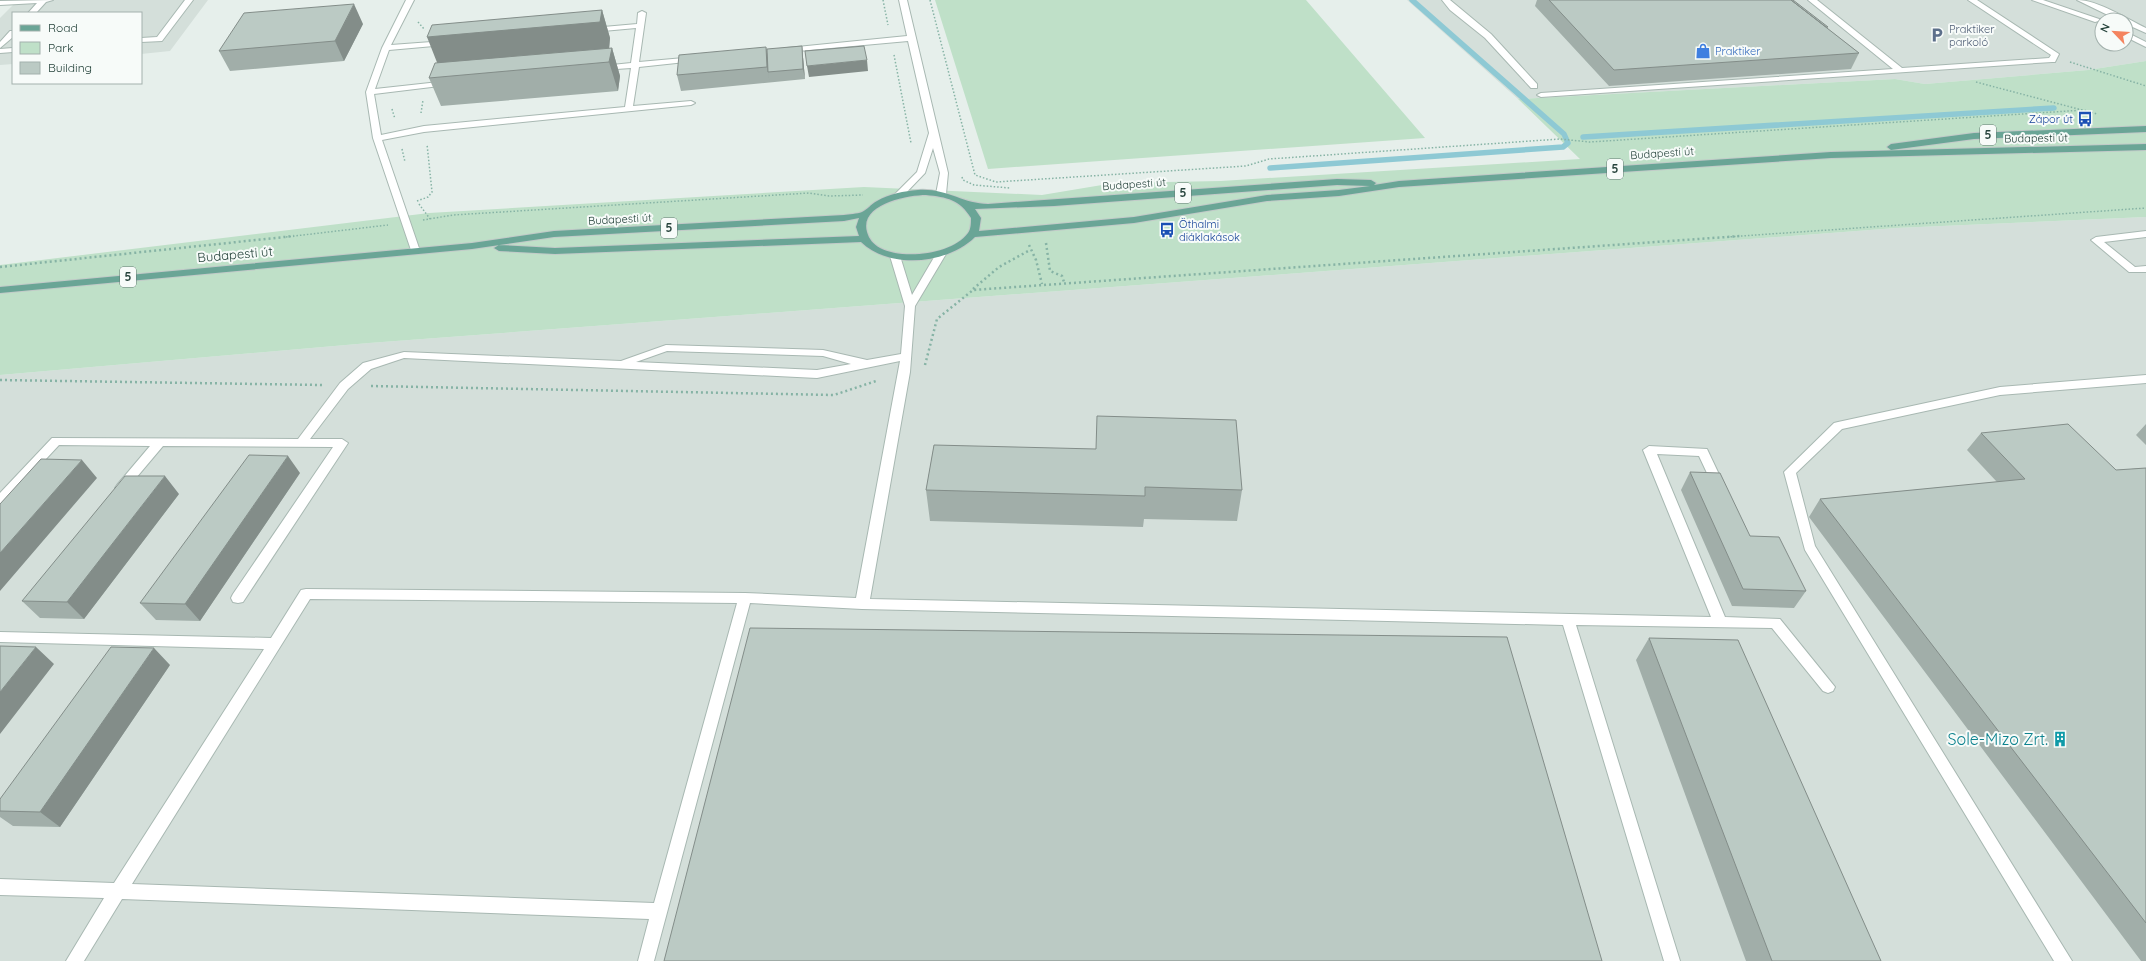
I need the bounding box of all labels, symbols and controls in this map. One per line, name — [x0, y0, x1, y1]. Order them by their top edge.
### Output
legend — [12, 12, 142, 84]
north arrow — [2094, 12, 2134, 52]
text: Road — [48, 20, 78, 35]
text: N — [2097, 21, 2113, 34]
place label: Praktiker parkoló — [1949, 22, 1995, 49]
parking icon: Praktiker parkoló — [1928, 26, 1946, 44]
text: Park — [48, 40, 73, 55]
shop icon: Praktiker — [1694, 42, 1712, 60]
place label: Praktiker — [1715, 44, 1761, 58]
text: Building — [48, 60, 92, 75]
bus stop icon: Zápor út — [2076, 110, 2094, 128]
place label: Zápor út — [2029, 112, 2073, 126]
road number: 5 — [1980, 125, 1996, 145]
street label: Budapesti út — [2004, 130, 2068, 146]
street label: Budapesti út — [1630, 144, 1695, 162]
road number: 5 — [1607, 159, 1623, 179]
street label: Budapesti út — [1102, 175, 1167, 193]
road number: 5 — [1175, 183, 1191, 203]
street label: Budapesti út — [588, 210, 653, 228]
place label: Öthalmi diáklakások — [1179, 217, 1240, 244]
road number: 5 — [661, 218, 677, 238]
bus stop icon: Öthalmi diáklakások — [1158, 221, 1176, 239]
street label: Budapesti út — [197, 243, 273, 265]
road number: 5 — [120, 267, 136, 287]
place label: Sole-Mizo Zrt. — [1948, 729, 2048, 749]
building icon: Sole-Mizo Zrt. — [2051, 730, 2069, 748]

